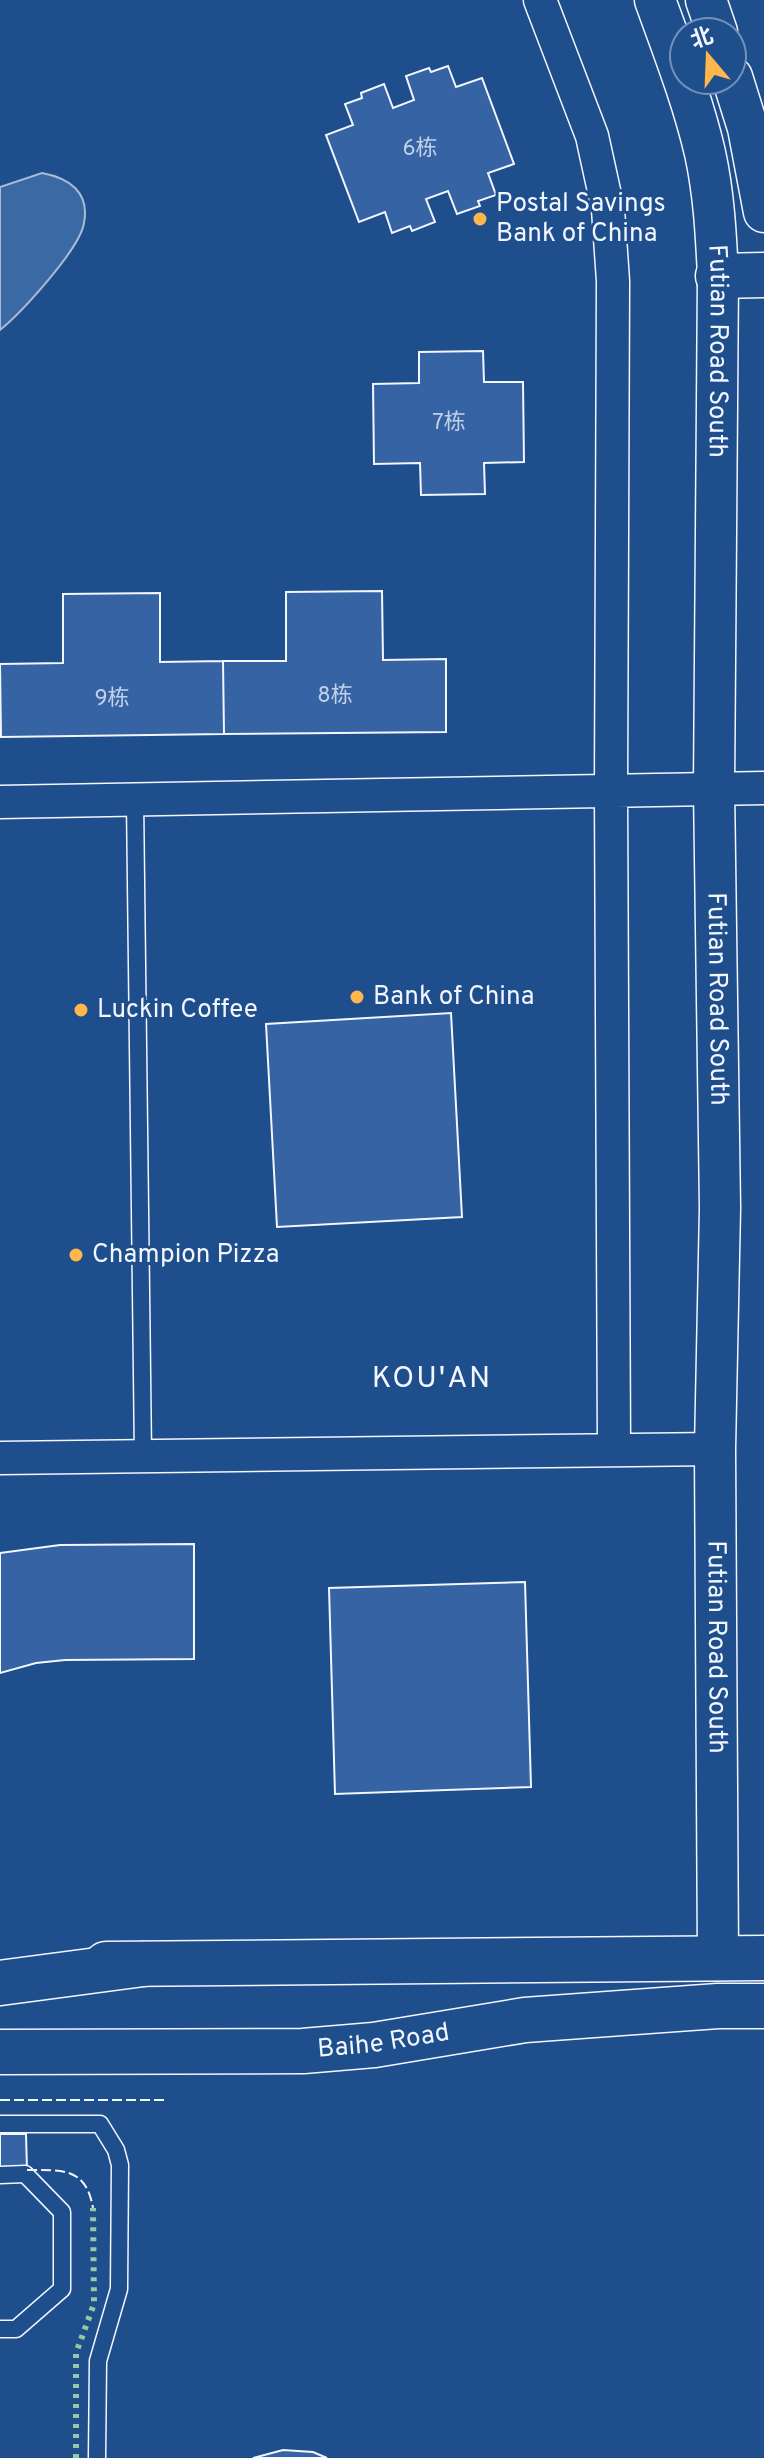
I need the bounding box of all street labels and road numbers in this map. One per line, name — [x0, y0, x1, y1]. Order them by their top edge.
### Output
street label: Futian Road South — [700, 243, 735, 458]
street label: Futian Road South — [699, 892, 735, 1106]
street label: Futian Road South — [699, 1540, 733, 1754]
street label: Baihe Road — [316, 2016, 452, 2066]

